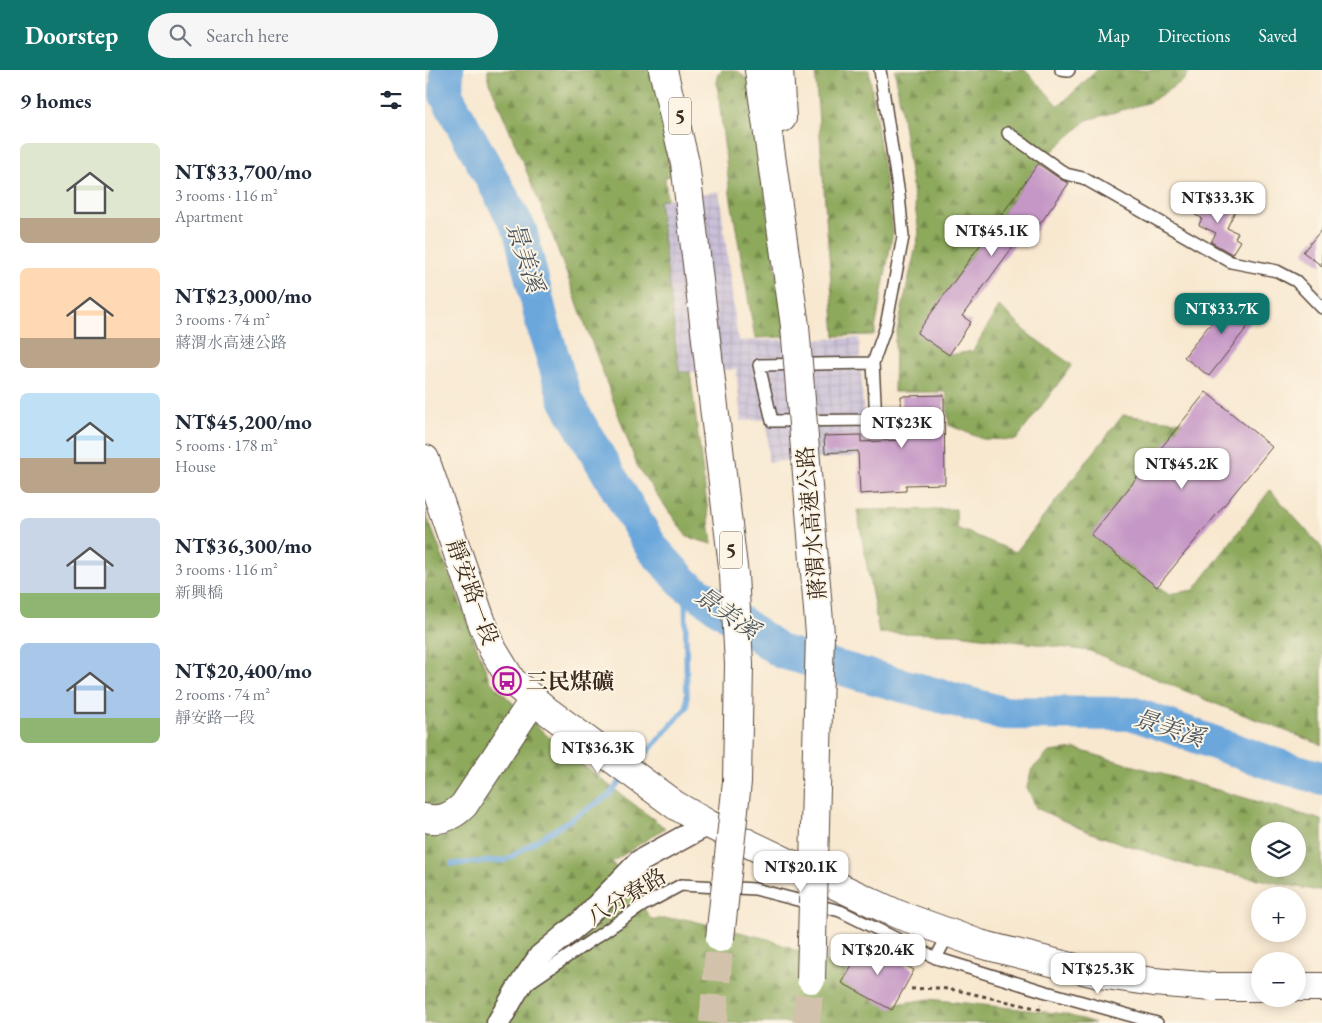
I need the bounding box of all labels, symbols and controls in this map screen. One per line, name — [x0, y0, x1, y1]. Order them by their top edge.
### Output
search box — [148, 13, 498, 58]
text: Doorstep — [25, 20, 118, 51]
icon: search — [166, 21, 194, 49]
text: Search here — [206, 23, 289, 48]
text: Map — [1098, 24, 1130, 47]
text: Directions — [1158, 24, 1230, 47]
text: Saved — [1258, 24, 1297, 47]
icon: filters — [377, 86, 405, 114]
text: 9 homes — [20, 87, 92, 114]
road number: 5 — [669, 97, 691, 134]
text: NT$33,700/mo — [175, 158, 312, 185]
icon: home — [60, 163, 120, 223]
pin: NT$33.3K — [1166, 182, 1270, 224]
text: 3 rooms · 116 m² — [175, 185, 278, 206]
text: NT$33.3K — [1182, 187, 1255, 208]
text: Apartment — [175, 206, 243, 227]
pin: NT$45.1K — [940, 214, 1044, 257]
water label: 景美溪 — [500, 218, 552, 299]
text: NT$45.1K — [956, 220, 1029, 241]
text: NT$23,000/mo — [175, 282, 312, 309]
icon: home — [60, 288, 120, 348]
pin: NT$33.7K — [1170, 292, 1274, 335]
text: NT$33.7K — [1186, 298, 1259, 319]
text: 3 rooms · 74 m² — [175, 309, 270, 330]
text: 蔣渭水高速公路 — [175, 332, 287, 353]
pin: NT$23K — [861, 406, 943, 449]
text: NT$45,200/mo — [175, 408, 312, 435]
text: NT$23K — [872, 412, 932, 433]
icon: home — [60, 413, 120, 473]
text: 5 rooms · 178 m² — [175, 435, 278, 456]
street label: 蔣渭水高速公路 — [790, 445, 833, 601]
pin: NT$45.2K — [1130, 448, 1234, 490]
text: NT$45.2K — [1146, 453, 1219, 474]
text: House — [175, 456, 216, 477]
text: NT$36,300/mo — [175, 532, 312, 559]
road number: 5 — [720, 532, 742, 568]
street label: 靜安路一段 — [440, 536, 505, 649]
icon: home — [60, 538, 120, 598]
text: 3 rooms · 116 m² — [175, 559, 278, 580]
water label: 景美溪 — [689, 579, 768, 648]
text: 新興橋 — [175, 582, 223, 603]
text: NT$20,400/mo — [175, 657, 312, 684]
icon: home — [60, 663, 120, 723]
bus stop icon: 三民煤礦 — [492, 666, 522, 696]
place label: 三民煤礦 — [526, 667, 614, 696]
text: 2 rooms · 74 m² — [175, 684, 270, 705]
water label: 景美溪 — [1130, 702, 1211, 754]
text: 靜安路一段 — [175, 707, 255, 728]
pin: NT$36.3K — [546, 732, 650, 774]
text: NT$36.3K — [562, 737, 635, 758]
map controls — [1251, 822, 1306, 1007]
button: layers — [1251, 822, 1306, 877]
pin: NT$20.1K — [749, 850, 853, 893]
text: NT$20.1K — [765, 856, 838, 877]
street label: 八分寮路 — [581, 861, 671, 932]
button: + — [1251, 887, 1306, 942]
pin: NT$20.4K — [826, 934, 930, 976]
text: NT$20.4K — [842, 939, 915, 960]
pin: NT$25.3K — [1046, 952, 1150, 995]
button: − — [1251, 952, 1306, 1007]
text: NT$25.3K — [1062, 958, 1135, 979]

